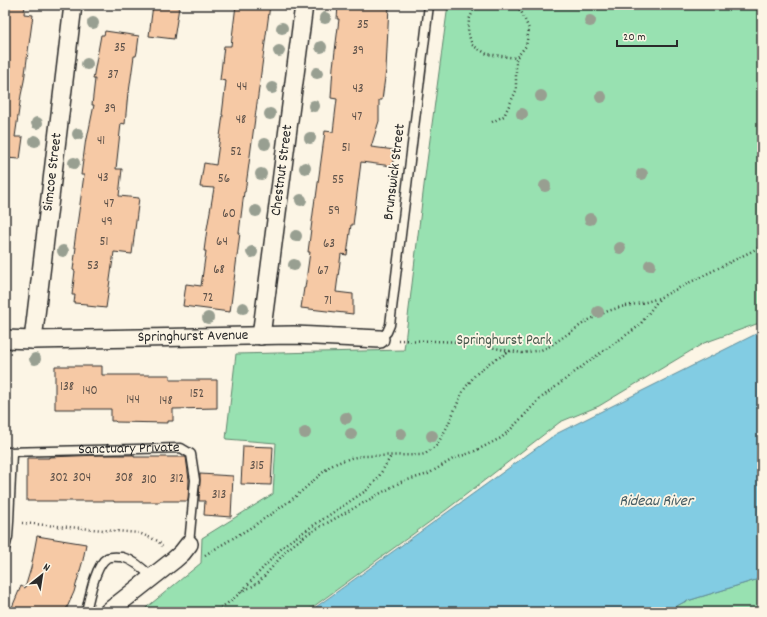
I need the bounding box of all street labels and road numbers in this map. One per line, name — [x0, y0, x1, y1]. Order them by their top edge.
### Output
street label: Brunswick Street — [378, 122, 412, 221]
street label: Chestnut Street — [266, 123, 299, 217]
street label: Simcoe Street — [37, 131, 69, 213]
street label: Springhurst Avenue — [137, 325, 249, 349]
street label: Sanctuary Private — [78, 437, 180, 461]

